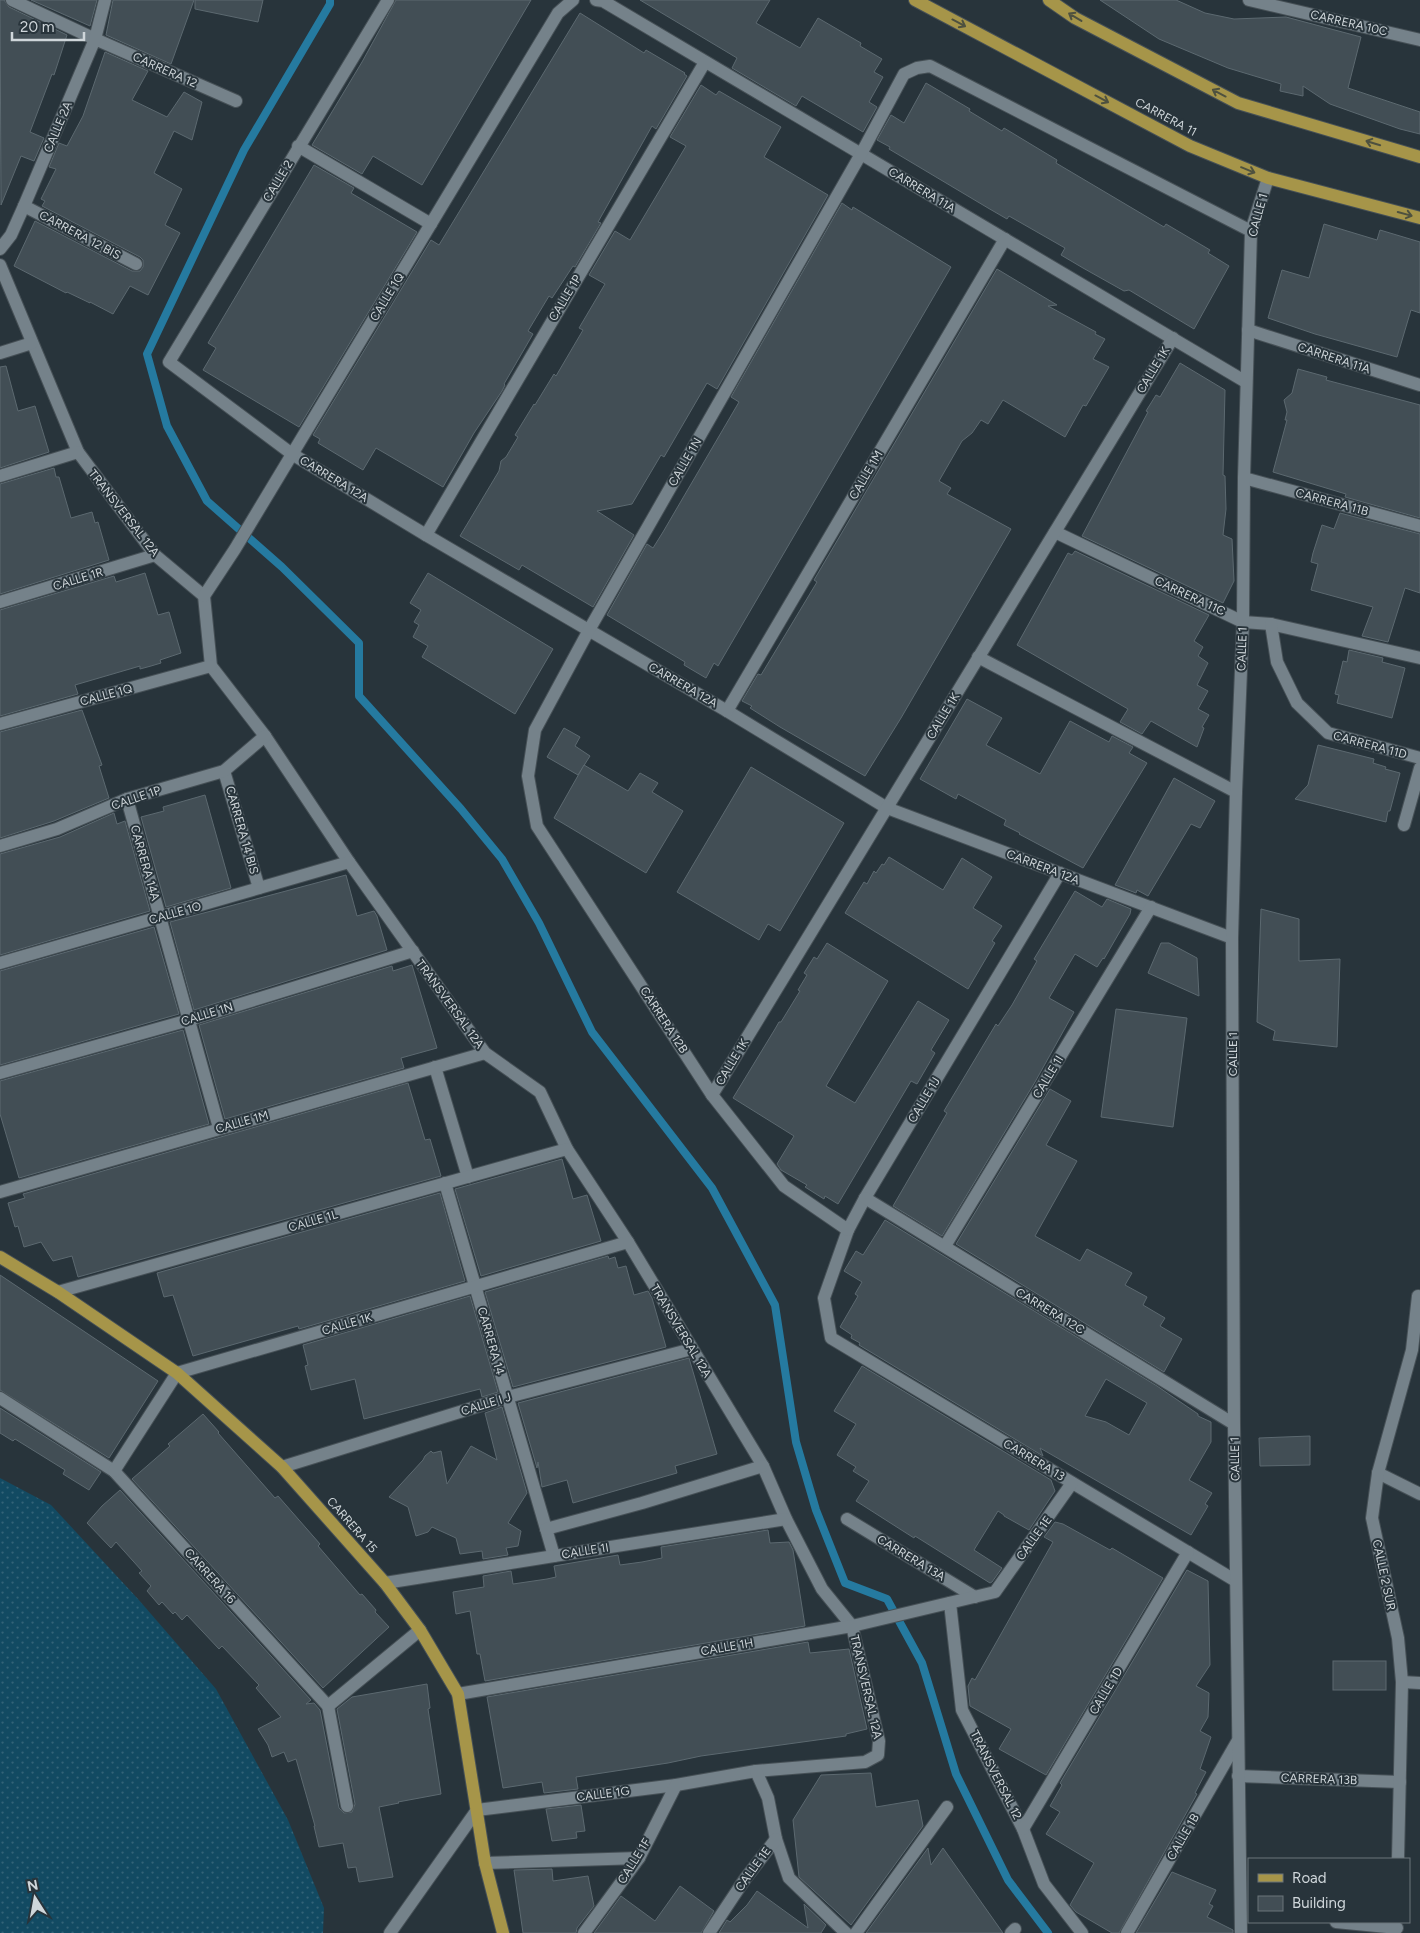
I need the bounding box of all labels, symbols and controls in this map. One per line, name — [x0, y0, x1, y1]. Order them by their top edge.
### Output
street label: CARRERA 10C — [1309, 7, 1389, 39]
scale bar — [12, 10, 85, 42]
one-way arrow — [1069, 12, 1083, 22]
text: 20 m — [20, 18, 54, 36]
one-way arrow — [951, 18, 966, 28]
street label: CARRERA 12 — [131, 50, 199, 90]
one-way arrow — [1212, 88, 1227, 97]
one-way arrow — [1094, 95, 1109, 104]
street label: CARRERA 11 — [1133, 95, 1199, 139]
street label: CALLE 2A — [41, 99, 75, 155]
one-way arrow — [1366, 138, 1382, 148]
street label: CALLE 2 — [260, 158, 296, 204]
street label: CARRERA 11A — [886, 165, 958, 215]
one-way arrow — [1240, 165, 1255, 175]
street label: CALLE 1 — [1246, 192, 1270, 238]
street label: CARRERA 12 BIS — [37, 208, 123, 262]
one-way arrow — [1396, 209, 1412, 219]
street label: CALLE 1Q — [367, 270, 407, 324]
street label: CALLE 1P — [546, 272, 584, 324]
street label: CARRERA 11A — [1296, 340, 1372, 376]
street label: CALLE 1K — [1134, 344, 1173, 396]
street label: CALLE 1N — [666, 435, 704, 489]
street label: CALLE 1M — [846, 448, 886, 502]
street label: CARRERA 12A — [297, 453, 371, 505]
street label: TRANSVERSAL 12A — [86, 467, 162, 559]
street label: CARRERA 11B — [1294, 486, 1370, 518]
street label: CALLE 1R — [51, 565, 105, 593]
street label: CARRERA 11C — [1153, 574, 1228, 619]
street label: CALLE 1 — [1234, 627, 1250, 671]
street label: CARRERA 12A — [646, 660, 720, 710]
street label: CALLE 1Q — [78, 681, 134, 709]
street label: CALLE 1K — [924, 690, 963, 742]
street label: CARRERA 11D — [1332, 728, 1408, 762]
street label: CALLE 1P — [109, 783, 163, 813]
street label: CARRERA 14 BIS — [223, 784, 261, 876]
street label: CARRERA 14A — [128, 824, 162, 902]
street label: CARRERA 12A — [1004, 847, 1082, 887]
street label: CALLE 1O — [147, 899, 203, 927]
street label: TRANSVERSAL 12A — [413, 957, 487, 1051]
street label: CARRERA 12B — [637, 984, 691, 1056]
street label: CALLE 1N — [179, 999, 235, 1029]
street label: CALLE 1 — [1226, 1032, 1240, 1076]
street label: CALLE 1K — [713, 1036, 752, 1088]
street label: CALLE 1I — [1030, 1053, 1066, 1101]
street label: CALLE 1J — [905, 1075, 943, 1125]
street label: CALLE 1M — [214, 1108, 270, 1136]
street label: CALLE 1L — [287, 1207, 340, 1235]
street label: TRANSVERSAL 12A — [648, 1282, 714, 1380]
street label: CARRERA 12C — [1013, 1285, 1087, 1337]
street label: CARRERA 14 — [475, 1305, 508, 1377]
street label: CALLE 1K — [320, 1310, 374, 1338]
street label: CALLE I J — [459, 1390, 513, 1418]
street label: CARRERA 13 — [1001, 1436, 1067, 1484]
street label: CALLE 1 — [1228, 1437, 1242, 1481]
street label: CARRERA 15 — [324, 1494, 380, 1556]
street label: CALLE 1E — [1013, 1513, 1055, 1563]
street label: CARRERA 13A — [874, 1532, 948, 1584]
street label: CALLE 2 SUR — [1370, 1538, 1398, 1612]
street label: CALLE 1I — [560, 1540, 610, 1562]
street label: CARRERA 16 — [182, 1546, 239, 1607]
street label: TRANSVERSAL 12A — [847, 1634, 885, 1740]
street label: CALLE 1H — [700, 1635, 754, 1659]
street label: CALLE 1D — [1086, 1665, 1126, 1717]
street label: TRANSVERSAL 12 — [967, 1728, 1025, 1822]
street label: CARRERA 13B — [1281, 1771, 1357, 1787]
street label: CALLE 1G — [576, 1784, 630, 1804]
street label: CALLE 1B — [1164, 1811, 1202, 1863]
street label: CALLE 1F — [615, 1835, 654, 1886]
street label: CALLE 1E — [732, 1844, 774, 1894]
legend — [1248, 1858, 1410, 1923]
text: Road — [1292, 1869, 1327, 1887]
north arrow — [10, 1873, 60, 1923]
text: N — [26, 1876, 40, 1895]
text: Building — [1292, 1894, 1346, 1912]

